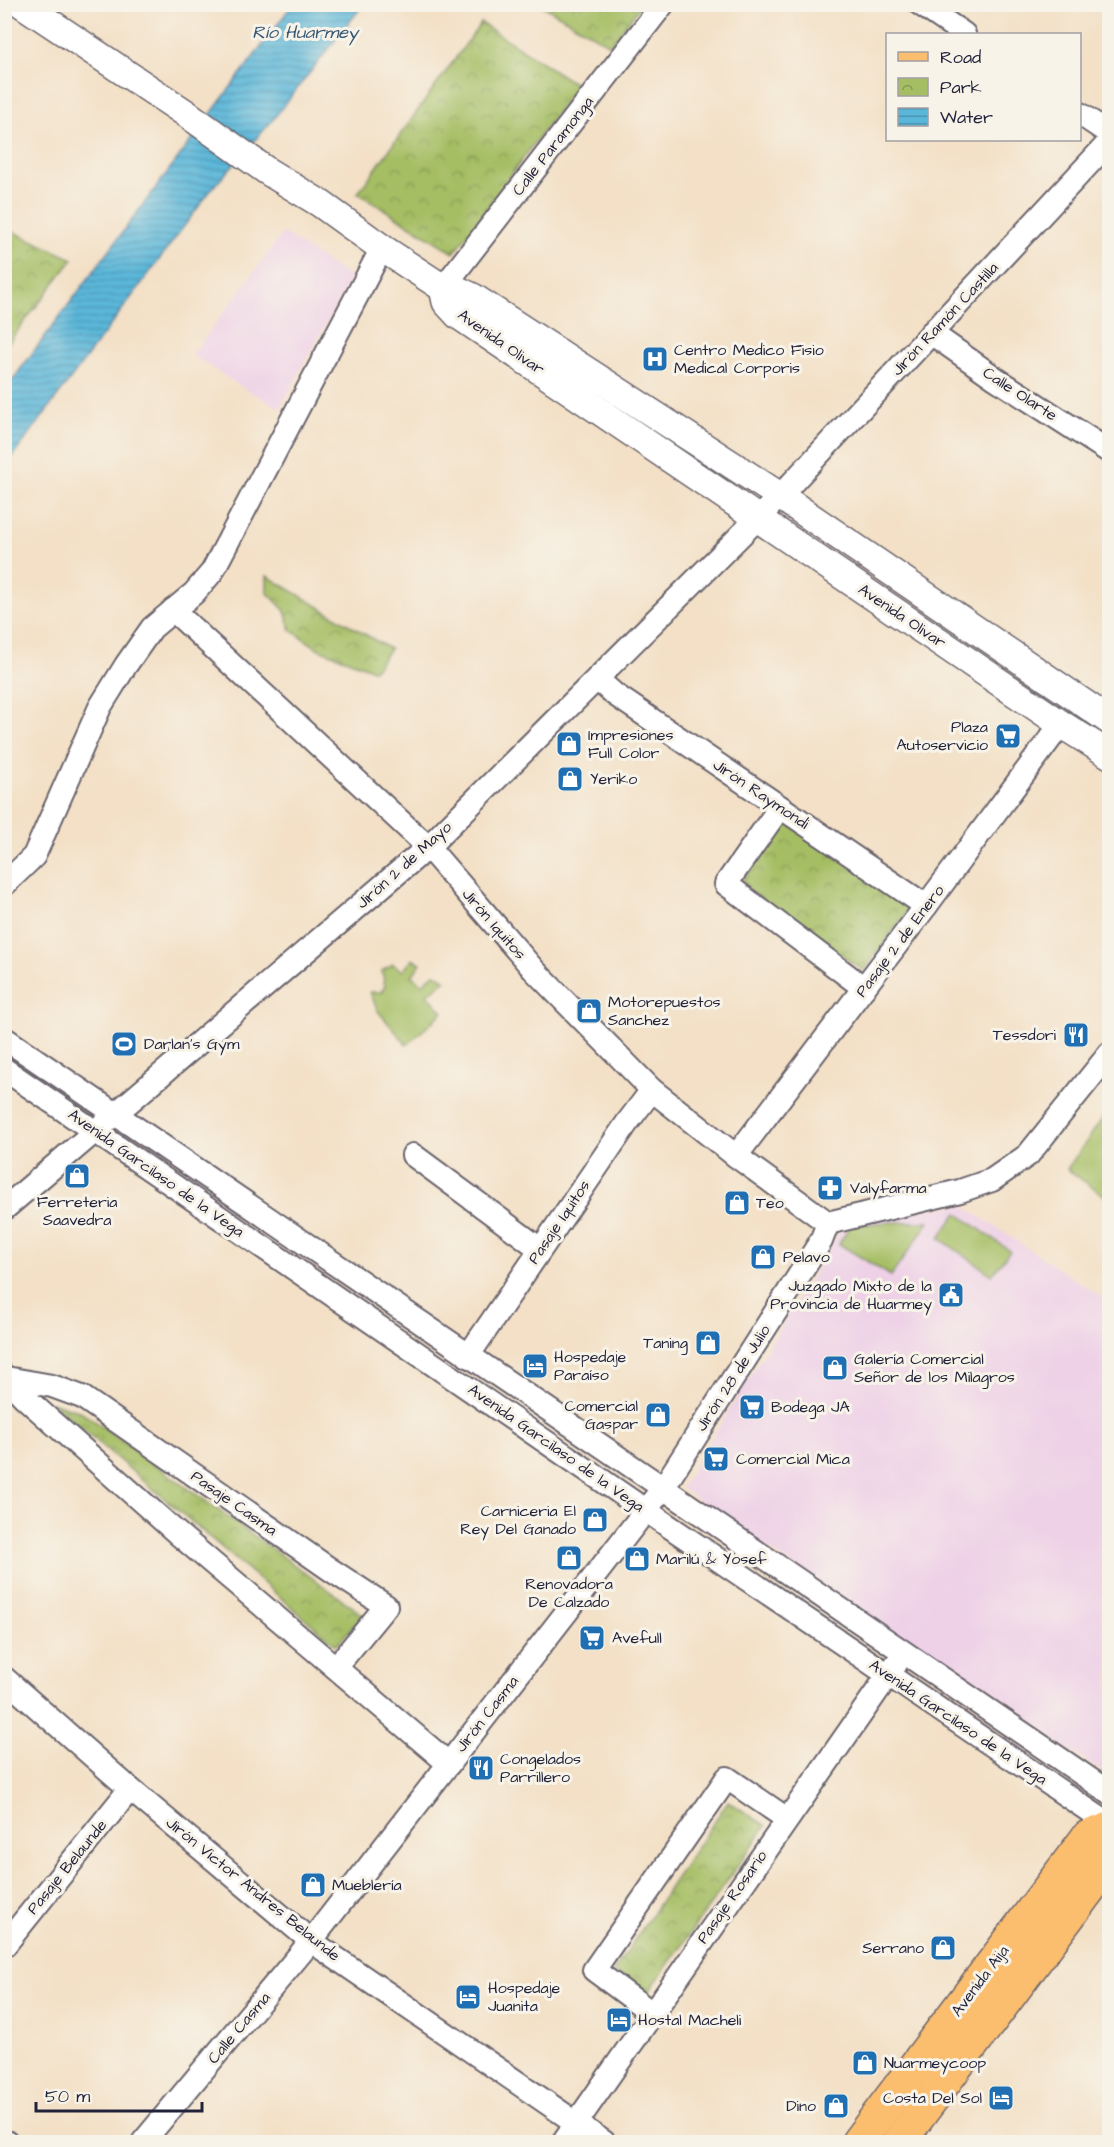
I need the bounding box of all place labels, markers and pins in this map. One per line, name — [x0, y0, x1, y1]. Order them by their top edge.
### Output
place label: Centro Medico Fisio Medical Corporis — [674, 339, 824, 379]
hospital icon: Centro Medico Fisio Medical Corporis — [640, 344, 670, 374]
place label: Plaza Autoservicio — [896, 716, 988, 756]
supermarket icon: Plaza Autoservicio — [993, 721, 1023, 751]
place label: Impresiones Full Color — [588, 724, 673, 764]
shop icon: Impresiones Full Color — [554, 729, 584, 759]
shop icon: Yeriko — [555, 764, 585, 794]
place label: Yeriko — [590, 768, 637, 790]
place label: Motorepuestos Sanchez — [608, 991, 720, 1031]
shop icon: Motorepuestos Sanchez — [574, 996, 604, 1026]
restaurant icon: Tessdori — [1061, 1020, 1091, 1050]
place label: Tessdori — [993, 1024, 1057, 1046]
sports icon: Darlan's Gym — [109, 1029, 139, 1059]
place label: Darlan's Gym — [144, 1033, 240, 1056]
shop icon: Ferreteria Saavedra — [62, 1161, 92, 1191]
pharmacy icon: Valyfarma — [815, 1173, 845, 1203]
place label: Valyfarma — [850, 1177, 927, 1200]
shop icon: Teo — [722, 1188, 752, 1218]
place label: Ferreteria Saavedra — [37, 1191, 117, 1231]
place label: Teo — [756, 1192, 784, 1214]
shop icon: Pelavo — [748, 1242, 778, 1272]
place label: Pelavo — [783, 1246, 830, 1268]
place label: Juzgado Mixto de la Provincia de Huarmey — [770, 1275, 932, 1316]
public building icon: Juzgado Mixto de la Provincia de Huarmey — [936, 1280, 966, 1310]
shop icon: Taning — [693, 1328, 723, 1358]
place label: Taning — [643, 1332, 688, 1355]
place label: Hospedaje Paraíso — [554, 1346, 626, 1386]
place label: Galería Comercial Señor de los Milagros — [854, 1348, 1015, 1389]
hotel icon: Hospedaje Paraíso — [520, 1351, 550, 1381]
shop icon: Galería Comercial Señor de los Milagros — [820, 1353, 850, 1383]
supermarket icon: Bodega JA — [737, 1392, 767, 1422]
place label: Comercial Gaspar — [565, 1395, 638, 1435]
place label: Bodega JA — [771, 1396, 850, 1419]
shop icon: Comercial Gaspar — [643, 1400, 673, 1430]
supermarket icon: Comercial Mica — [701, 1444, 731, 1474]
place label: Comercial Mica — [736, 1448, 850, 1470]
place label: Carniceria El Rey Del Ganado — [460, 1500, 576, 1541]
shop icon: Carniceria El Rey Del Ganado — [580, 1505, 610, 1535]
shop icon: Renovadora De Calzado — [554, 1543, 584, 1573]
shop icon: Marilú & Yosef — [622, 1544, 652, 1574]
place label: Marilú & Yosef — [656, 1548, 767, 1570]
place label: Renovadora De Calzado — [525, 1573, 613, 1613]
supermarket icon: Avefull — [577, 1623, 607, 1653]
place label: Avefull — [612, 1627, 662, 1649]
place label: Congelados Parrillero — [500, 1748, 581, 1788]
restaurant icon: Congelados Parrillero — [466, 1753, 496, 1783]
shop icon: Mueblería — [298, 1870, 328, 1900]
place label: Mueblería — [332, 1874, 402, 1896]
shop icon: Serrano — [928, 1933, 958, 1963]
place label: Serrano — [862, 1937, 924, 1959]
place label: Hospedaje Juanita — [488, 1977, 560, 2017]
hotel icon: Hospedaje Juanita — [453, 1982, 483, 2012]
hotel icon: Hostal Macheli — [604, 2005, 634, 2035]
place label: Hostal Macheli — [638, 2009, 742, 2031]
shop icon: Nuarmeycoop — [850, 2048, 880, 2078]
place label: Nuarmeycoop — [884, 2052, 986, 2075]
hotel icon: Costa Del Sol — [986, 2083, 1016, 2113]
place label: Costa Del Sol — [883, 2087, 982, 2109]
shop icon: Dino — [821, 2091, 851, 2121]
place label: Dino — [786, 2095, 816, 2117]

